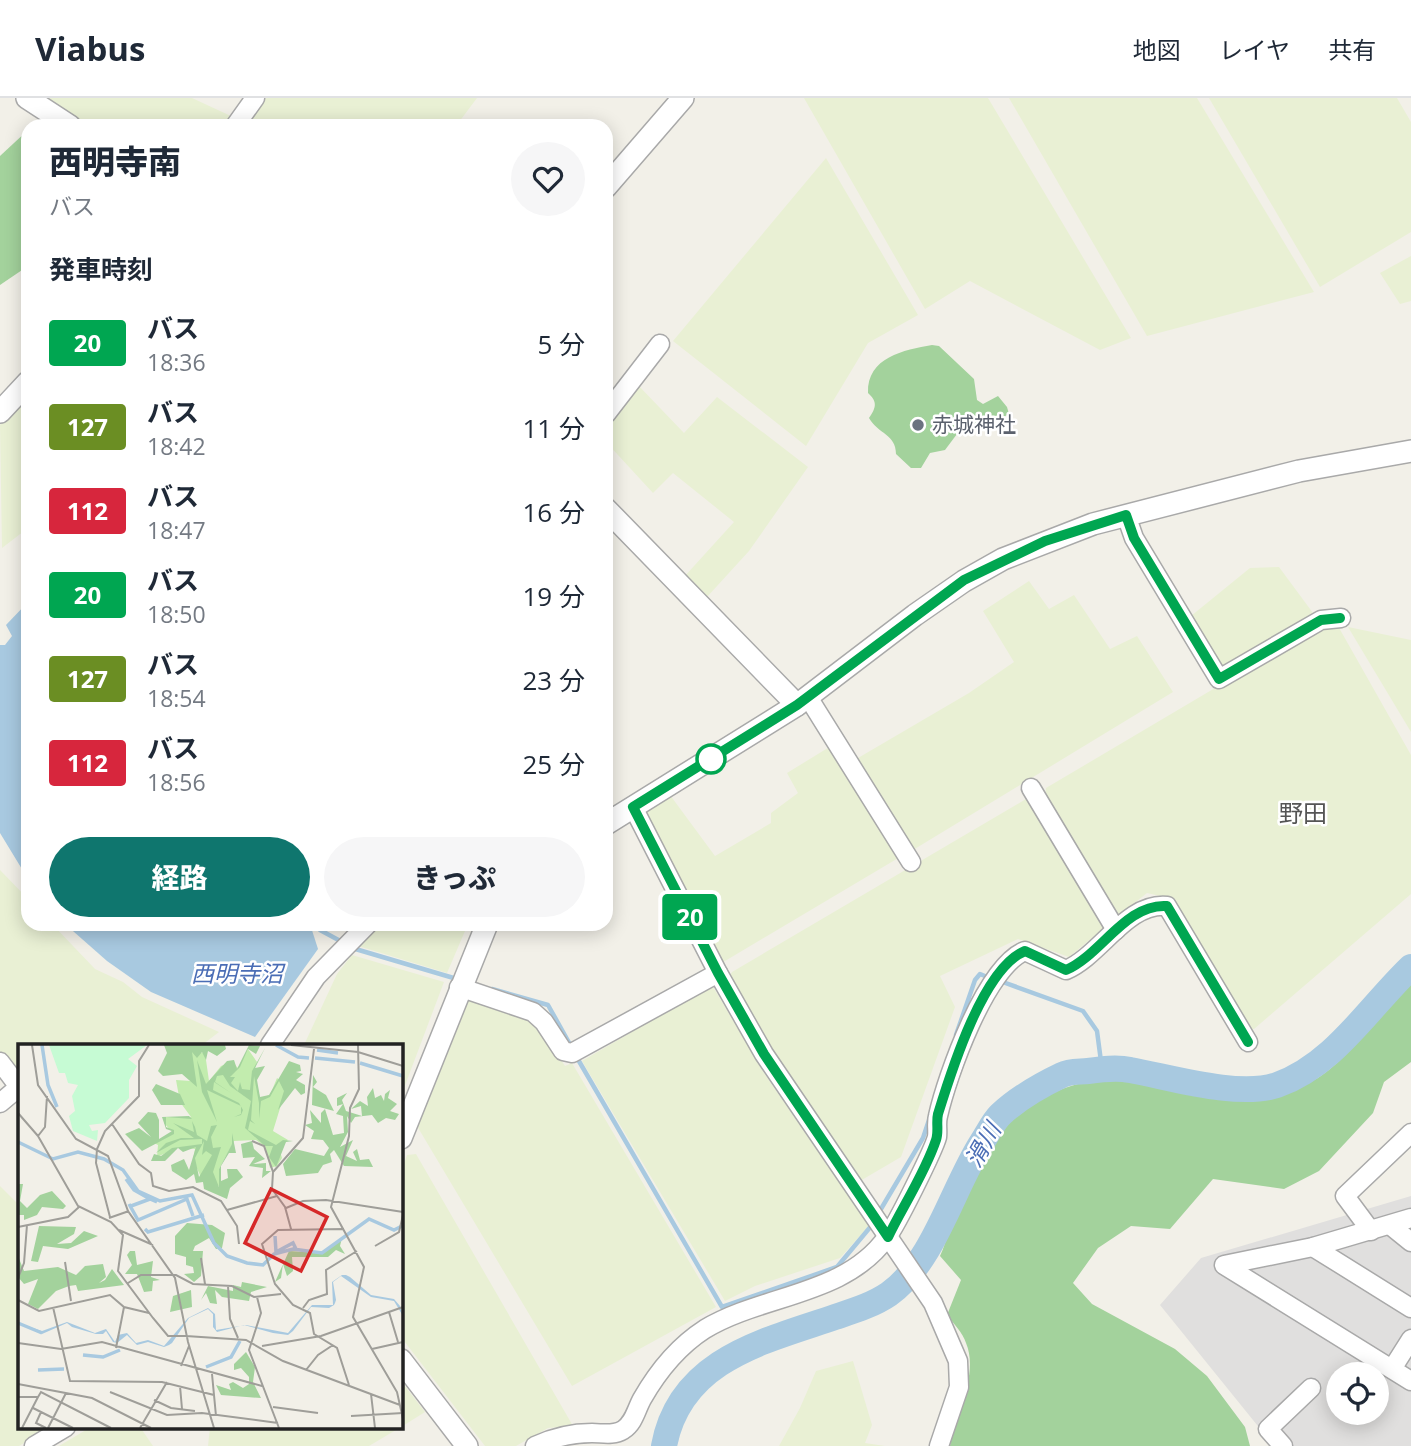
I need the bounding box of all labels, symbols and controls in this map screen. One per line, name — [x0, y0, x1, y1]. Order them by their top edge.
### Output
text: Viabus — [35, 26, 145, 71]
text: 地図 — [1133, 33, 1181, 66]
text: レイヤ — [1219, 33, 1290, 66]
text: 共有 — [1328, 33, 1376, 66]
text: 西明寺南 — [49, 139, 181, 184]
button: heart — [511, 142, 585, 216]
text: バス — [49, 190, 95, 222]
text: 発車時刻 — [49, 251, 153, 287]
text: バス — [147, 310, 199, 346]
text: 20 — [74, 326, 101, 359]
text: 5 分 — [537, 326, 585, 362]
text: 18:36 — [147, 346, 206, 378]
text: バス — [147, 394, 199, 430]
text: 127 — [67, 410, 108, 443]
text: 11 分 — [523, 410, 585, 446]
place label: 赤城神社 — [932, 410, 1016, 438]
marker: 赤城神社 — [910, 417, 926, 433]
text: 18:42 — [147, 430, 206, 462]
text: バス — [147, 478, 199, 514]
text: 112 — [67, 494, 108, 527]
text: 16 分 — [523, 494, 585, 530]
text: 18:47 — [147, 514, 206, 546]
text: バス — [147, 562, 199, 598]
text: 20 — [74, 578, 101, 611]
text: 19 分 — [523, 578, 585, 614]
text: 18:50 — [147, 598, 206, 630]
text: バス — [147, 646, 199, 682]
text: 127 — [67, 662, 108, 695]
text: 23 分 — [523, 662, 585, 698]
text: 18:54 — [147, 682, 206, 714]
text: バス — [147, 730, 199, 766]
unlabelled marker — [696, 744, 726, 774]
text: 112 — [67, 746, 108, 779]
text: 25 分 — [523, 746, 585, 782]
text: 18:56 — [147, 766, 206, 798]
district label: 野田 — [1279, 796, 1327, 829]
button: 経路 — [49, 837, 310, 917]
button: きっぷ — [324, 837, 585, 917]
line badge: 20 — [658, 894, 722, 940]
text: 20 — [676, 900, 704, 933]
water label: 西明寺沼 — [191, 957, 286, 989]
inset map — [18, 1044, 402, 1428]
water label: 滑川 — [957, 1114, 1009, 1172]
map controls — [1326, 1362, 1389, 1425]
button: locate — [1326, 1362, 1389, 1425]

